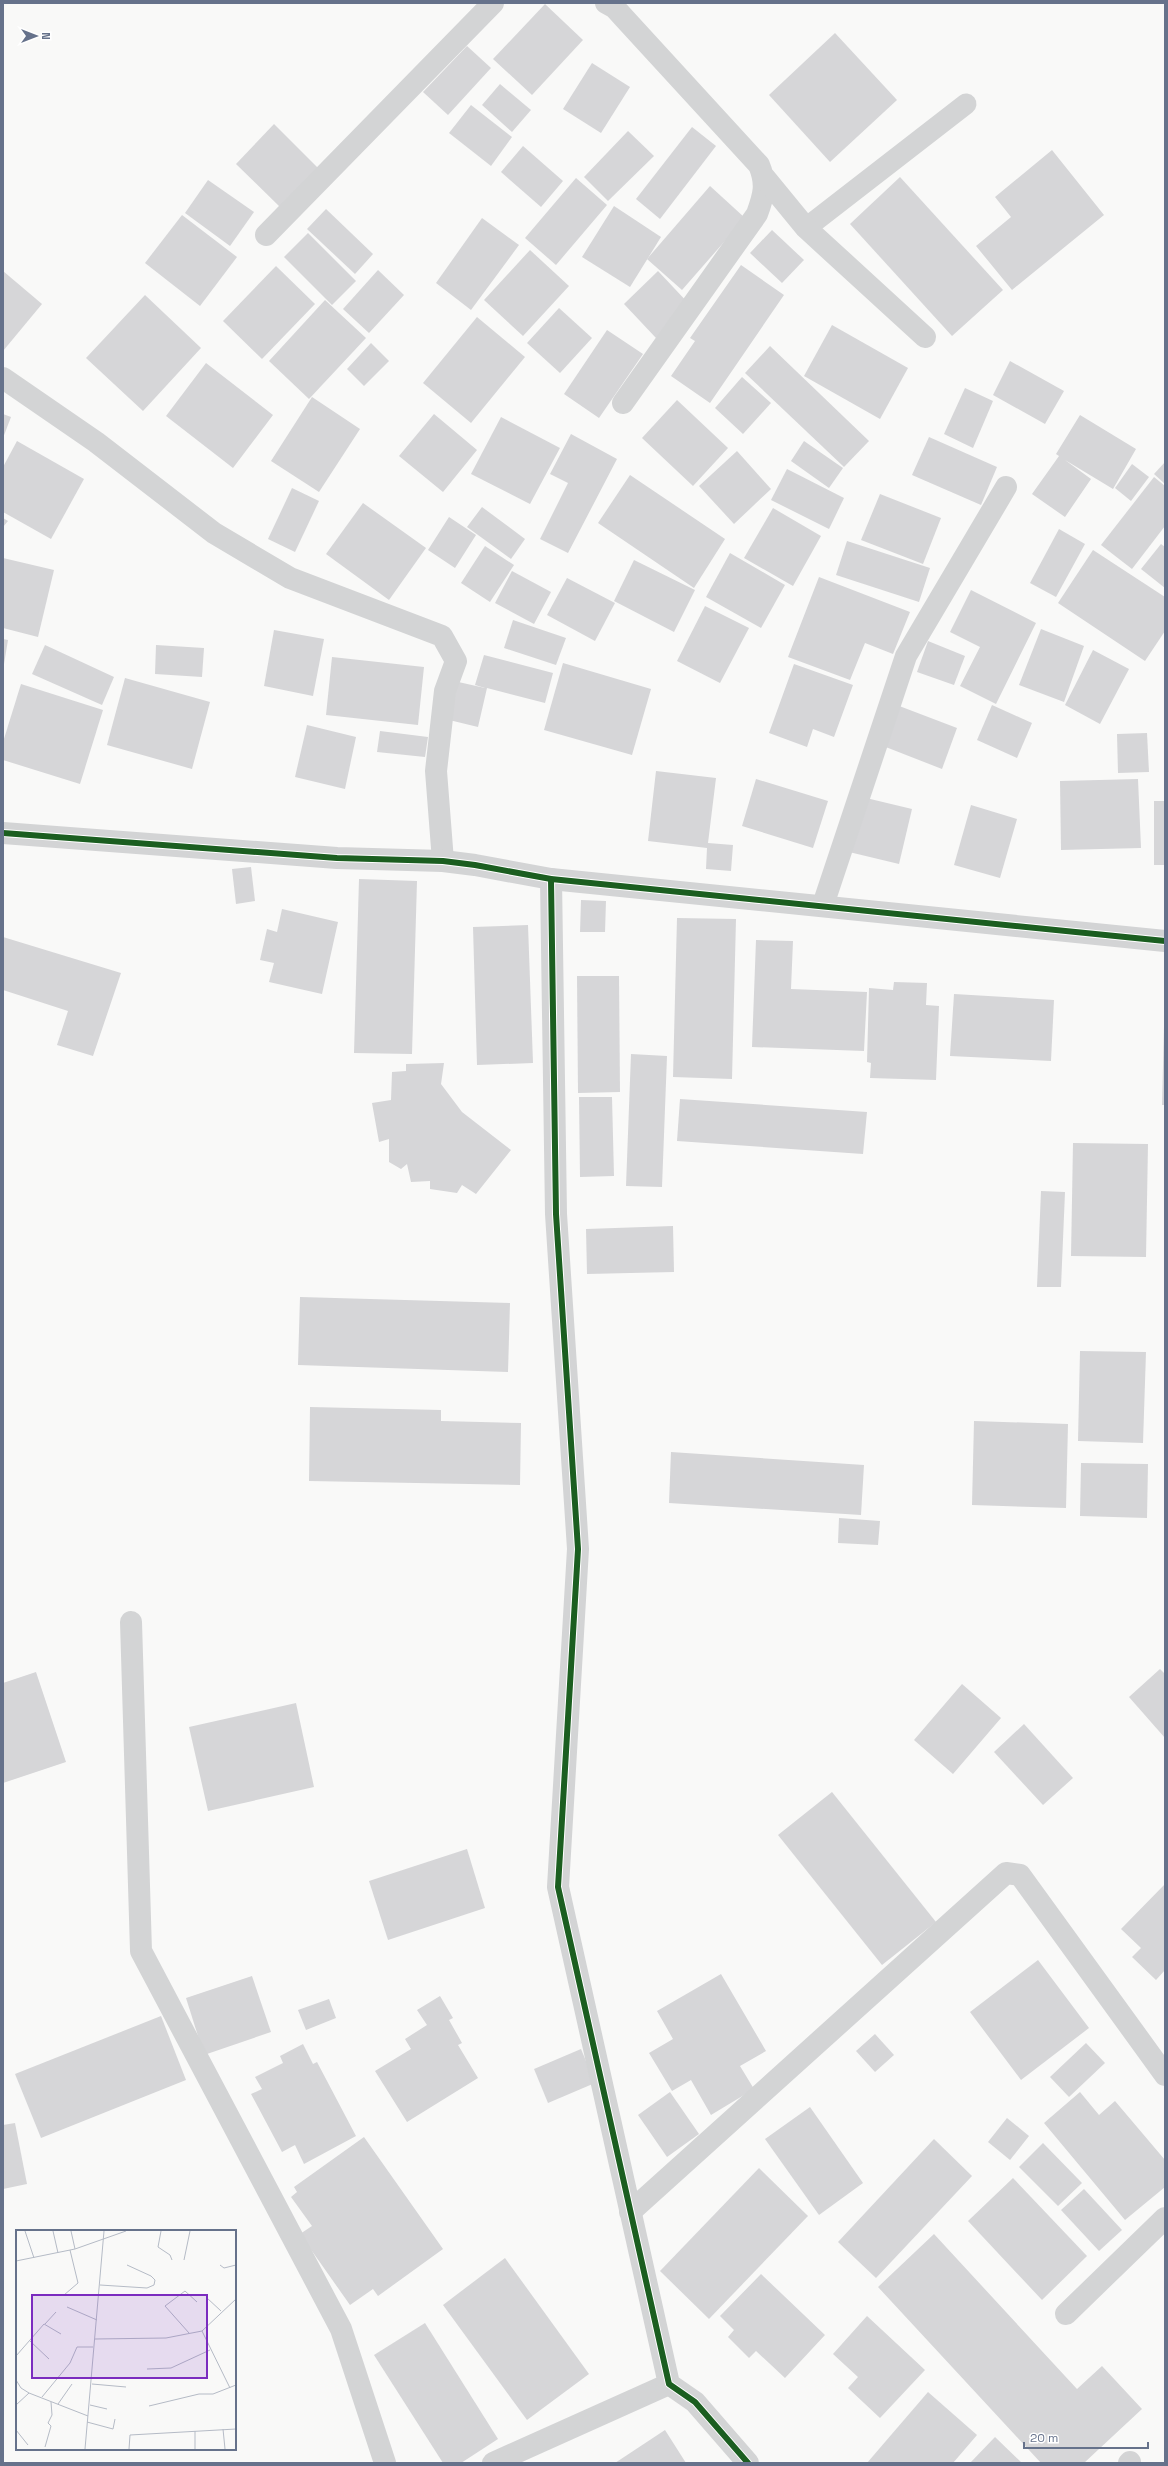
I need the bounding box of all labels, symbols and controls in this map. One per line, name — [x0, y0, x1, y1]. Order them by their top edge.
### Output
north arrow — [16, 16, 56, 56]
text: N — [39, 32, 53, 40]
inset map — [16, 2230, 236, 2450]
scale bar — [1024, 2424, 1148, 2450]
text: 20 m — [1030, 2430, 1058, 2446]

